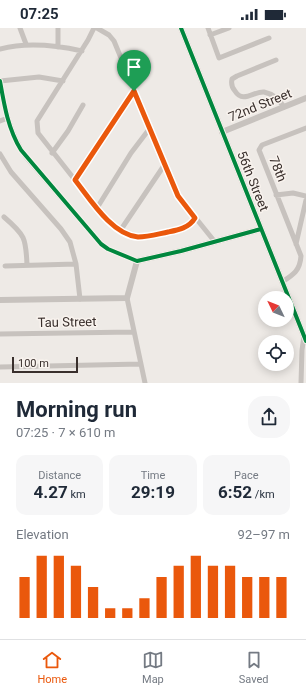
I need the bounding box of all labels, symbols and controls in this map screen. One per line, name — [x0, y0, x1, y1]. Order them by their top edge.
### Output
text: 07:25 — [20, 5, 59, 23]
pin — [117, 50, 151, 91]
icon: arrive — [123, 56, 145, 78]
street label: 72nd Street — [226, 86, 294, 124]
street label: 56th Street — [234, 149, 272, 213]
street label: 78th — [266, 154, 290, 184]
north arrow — [258, 291, 294, 327]
map controls — [258, 291, 294, 371]
street label: Tau Street — [37, 314, 97, 330]
button: locate — [258, 335, 294, 371]
scale bar — [12, 355, 78, 374]
text: 100 m — [18, 357, 49, 370]
button: share — [248, 396, 290, 438]
text: Morning run — [16, 397, 137, 422]
text: 07:25 · 7 × 610 m — [16, 425, 115, 440]
text: Distance — [38, 469, 81, 482]
text: Time — [141, 469, 165, 482]
text: Pace — [234, 469, 259, 482]
text: 4.27 — [34, 482, 68, 502]
text: 29:19 — [131, 482, 175, 502]
text: 6:52 — [218, 482, 252, 502]
text: km — [68, 488, 86, 501]
text: /km — [252, 488, 275, 501]
text: Elevation — [16, 527, 69, 542]
text: 92–97 m — [238, 527, 290, 542]
tab: Home — [37, 649, 67, 686]
tab: Map — [142, 649, 164, 686]
tab: Saved — [239, 649, 269, 686]

